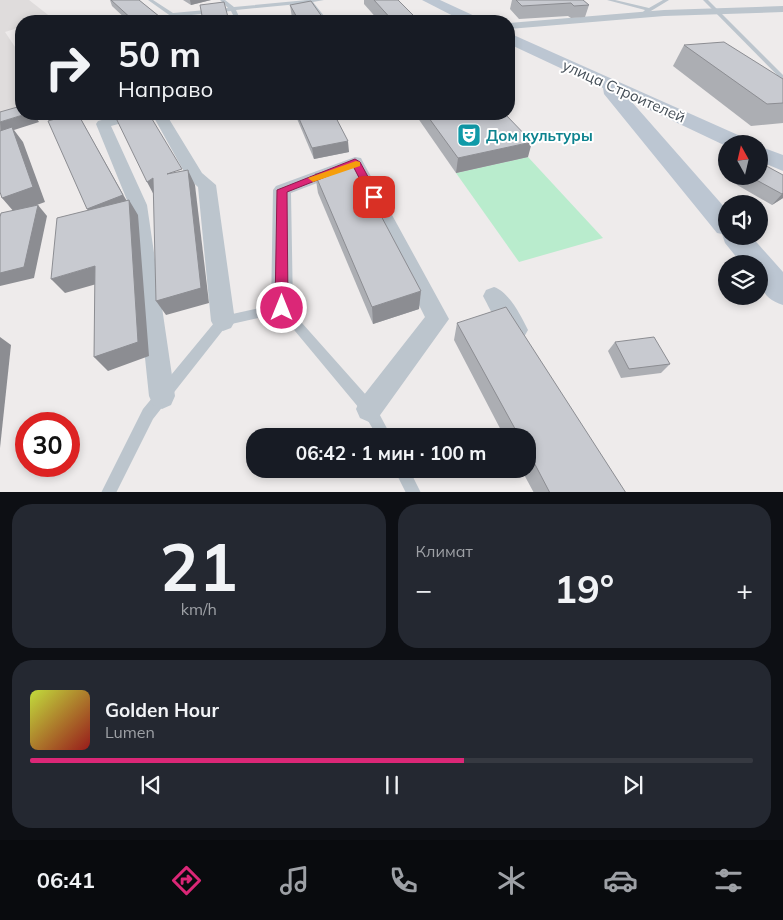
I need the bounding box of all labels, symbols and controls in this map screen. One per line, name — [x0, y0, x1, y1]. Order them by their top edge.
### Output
text: 50 m — [118, 32, 201, 76]
icon: right — [35, 35, 100, 100]
street label: улица Строителей — [560, 55, 688, 127]
text: Направо — [118, 75, 213, 103]
theatre icon: Дом культуры — [456, 122, 482, 148]
place label: Дом культуры — [486, 126, 593, 145]
north arrow — [718, 135, 768, 185]
map controls — [718, 135, 768, 305]
pin — [353, 176, 395, 218]
icon: arrive — [360, 183, 388, 211]
button: sound — [718, 195, 768, 245]
button: layers — [718, 255, 768, 305]
position arrow — [255, 281, 307, 333]
speed limit sign: 30 — [15, 412, 80, 477]
text: 06:42 · 1 мин · 100 m — [296, 441, 486, 465]
text: 21 — [160, 526, 238, 607]
text: Климат — [416, 541, 473, 561]
text: 19° — [554, 565, 614, 613]
text: − — [416, 572, 432, 607]
text: + — [736, 572, 753, 607]
text: km/h — [181, 599, 217, 619]
text: Golden Hour — [105, 698, 219, 722]
text: Lumen — [105, 722, 155, 742]
icon: previous — [137, 771, 165, 799]
icon: pause — [378, 771, 406, 799]
icon: next — [619, 771, 647, 799]
icon: directions — [169, 863, 204, 898]
icon: music — [277, 863, 312, 898]
icon: phone — [386, 863, 421, 898]
icon: climate — [494, 863, 529, 898]
icon: car — [603, 863, 638, 898]
icon: filters — [711, 863, 746, 898]
text: 06:41 — [37, 866, 95, 894]

